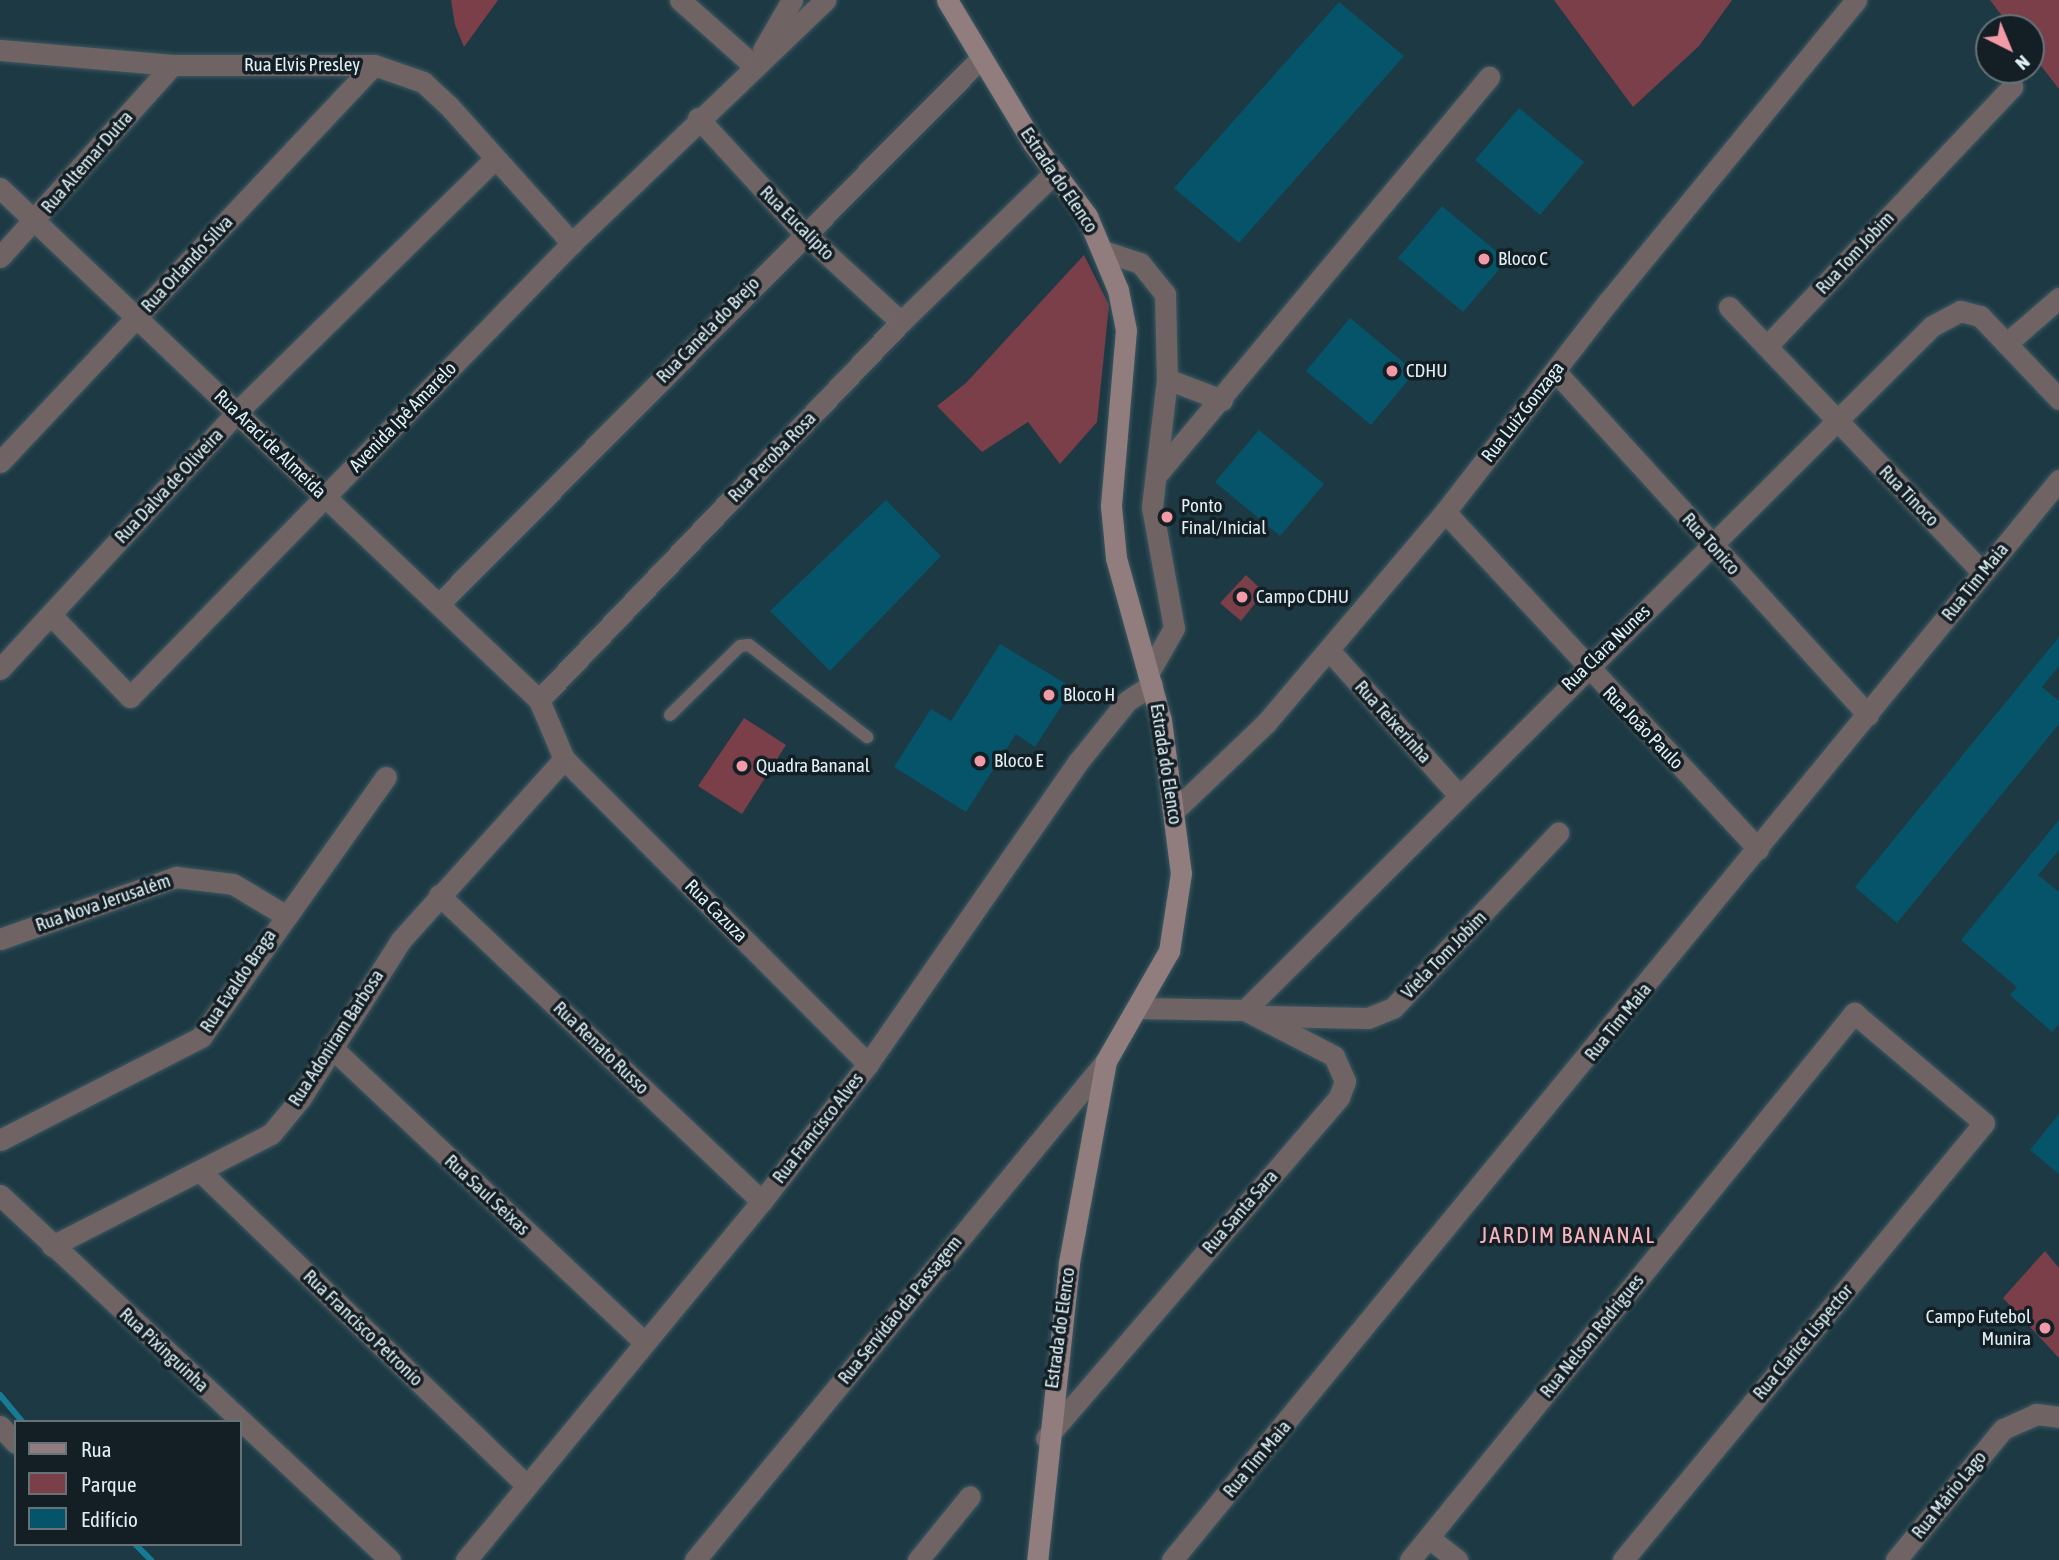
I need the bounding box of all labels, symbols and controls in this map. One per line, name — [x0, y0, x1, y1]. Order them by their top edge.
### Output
north arrow — [1975, 14, 2045, 84]
text: N — [2011, 51, 2035, 75]
street label: Rua Elvis Presley — [244, 54, 360, 76]
street label: Rua Altemar Dutra — [36, 106, 138, 218]
street label: Estrada do Elenco — [1015, 123, 1103, 237]
street label: Rua Eucalipto — [755, 181, 839, 265]
street label: Rua Tom Jobim — [1811, 207, 1899, 299]
street label: Rua Orlando Silva — [136, 211, 238, 317]
place label: Bloco C — [1498, 248, 1548, 270]
marker: Bloco C — [1476, 251, 1492, 267]
street label: Rua Canela do Brejo — [652, 272, 764, 388]
street label: Avenida Ipê Amarelo — [345, 357, 461, 477]
street label: Rua Luiz Gonzaga — [1477, 357, 1569, 467]
place label: CDHU — [1406, 360, 1447, 382]
marker: CDHU — [1384, 363, 1400, 379]
street label: Rua Araci de Almeida — [209, 385, 331, 503]
street label: Rua Peroba Rosa — [723, 407, 821, 507]
street label: Rua Dalva de Oliveira — [110, 424, 228, 548]
street label: Rua Tinoco — [1874, 461, 1944, 531]
place label: Ponto Final/Inicial — [1181, 495, 1266, 539]
street label: Rua Tonico — [1677, 508, 1745, 580]
marker: Ponto Final/Inicial — [1159, 509, 1175, 525]
street label: Rua Tim Maia — [1937, 538, 2013, 626]
place label: Campo CDHU — [1256, 586, 1349, 608]
marker: Campo CDHU — [1234, 589, 1250, 605]
street label: Rua Clara Nunes — [1557, 600, 1655, 696]
street label: Rua Teixerinha — [1350, 676, 1436, 768]
street label: Rua João Paulo — [1598, 682, 1688, 774]
place label: Bloco H — [1063, 684, 1115, 706]
marker: Bloco H — [1041, 687, 1057, 703]
street label: Estrada do Elenco — [1145, 702, 1187, 826]
place label: Bloco E — [994, 750, 1043, 772]
marker: Bloco E — [972, 753, 988, 769]
place label: Quadra Bananal — [756, 755, 870, 777]
marker: Quadra Bananal — [734, 758, 750, 774]
street label: Rua Nova Jerusalém — [32, 869, 174, 937]
street label: Rua Cazuza — [680, 875, 752, 947]
street label: Viela Tom Jobim — [1396, 906, 1492, 1004]
street label: Rua Evaldo Braga — [195, 925, 281, 1037]
street label: Rua Adoniram Barbosa — [283, 965, 389, 1111]
street label: Rua Tim Maia — [1580, 978, 1656, 1066]
street label: Rua Renato Russo — [548, 997, 654, 1099]
street label: Rua Francisco Alves — [768, 1068, 868, 1188]
street label: Rua Saul Seixas — [440, 1150, 534, 1240]
street label: Rua Santa Sara — [1197, 1165, 1283, 1259]
district label: JARDIM BANANAL — [1482, 1221, 1654, 1249]
street label: Rua Servidão da Passagem — [833, 1231, 967, 1389]
street label: Rua Francisco Petronio — [298, 1265, 428, 1391]
street label: Estrada do Elenco — [1040, 1266, 1080, 1390]
street label: Rua Nelson Rodrigues — [1535, 1270, 1649, 1402]
street label: Rua Clarice Lispector — [1748, 1280, 1858, 1404]
street label: Rua Pixinguinha — [115, 1303, 213, 1397]
place label: Campo Futebol Munira — [1926, 1306, 2031, 1350]
marker: Campo Futebol Munira — [2037, 1320, 2053, 1336]
street label: Rua Tim Maia — [1218, 1416, 1296, 1502]
legend — [14, 1420, 242, 1546]
text: Rua — [81, 1437, 111, 1461]
street label: Rua Mário Lago — [1907, 1447, 1991, 1543]
text: Parque — [81, 1472, 136, 1496]
text: Edifício — [81, 1507, 138, 1531]

